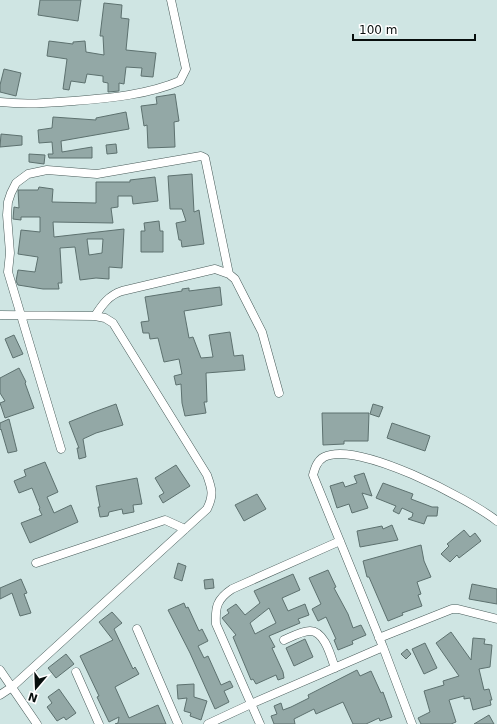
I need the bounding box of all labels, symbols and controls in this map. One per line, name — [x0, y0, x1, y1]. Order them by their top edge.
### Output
scale bar — [353, 16, 475, 42]
text: 100 m — [359, 23, 397, 37]
north arrow — [16, 668, 56, 708]
text: N — [26, 689, 39, 705]

